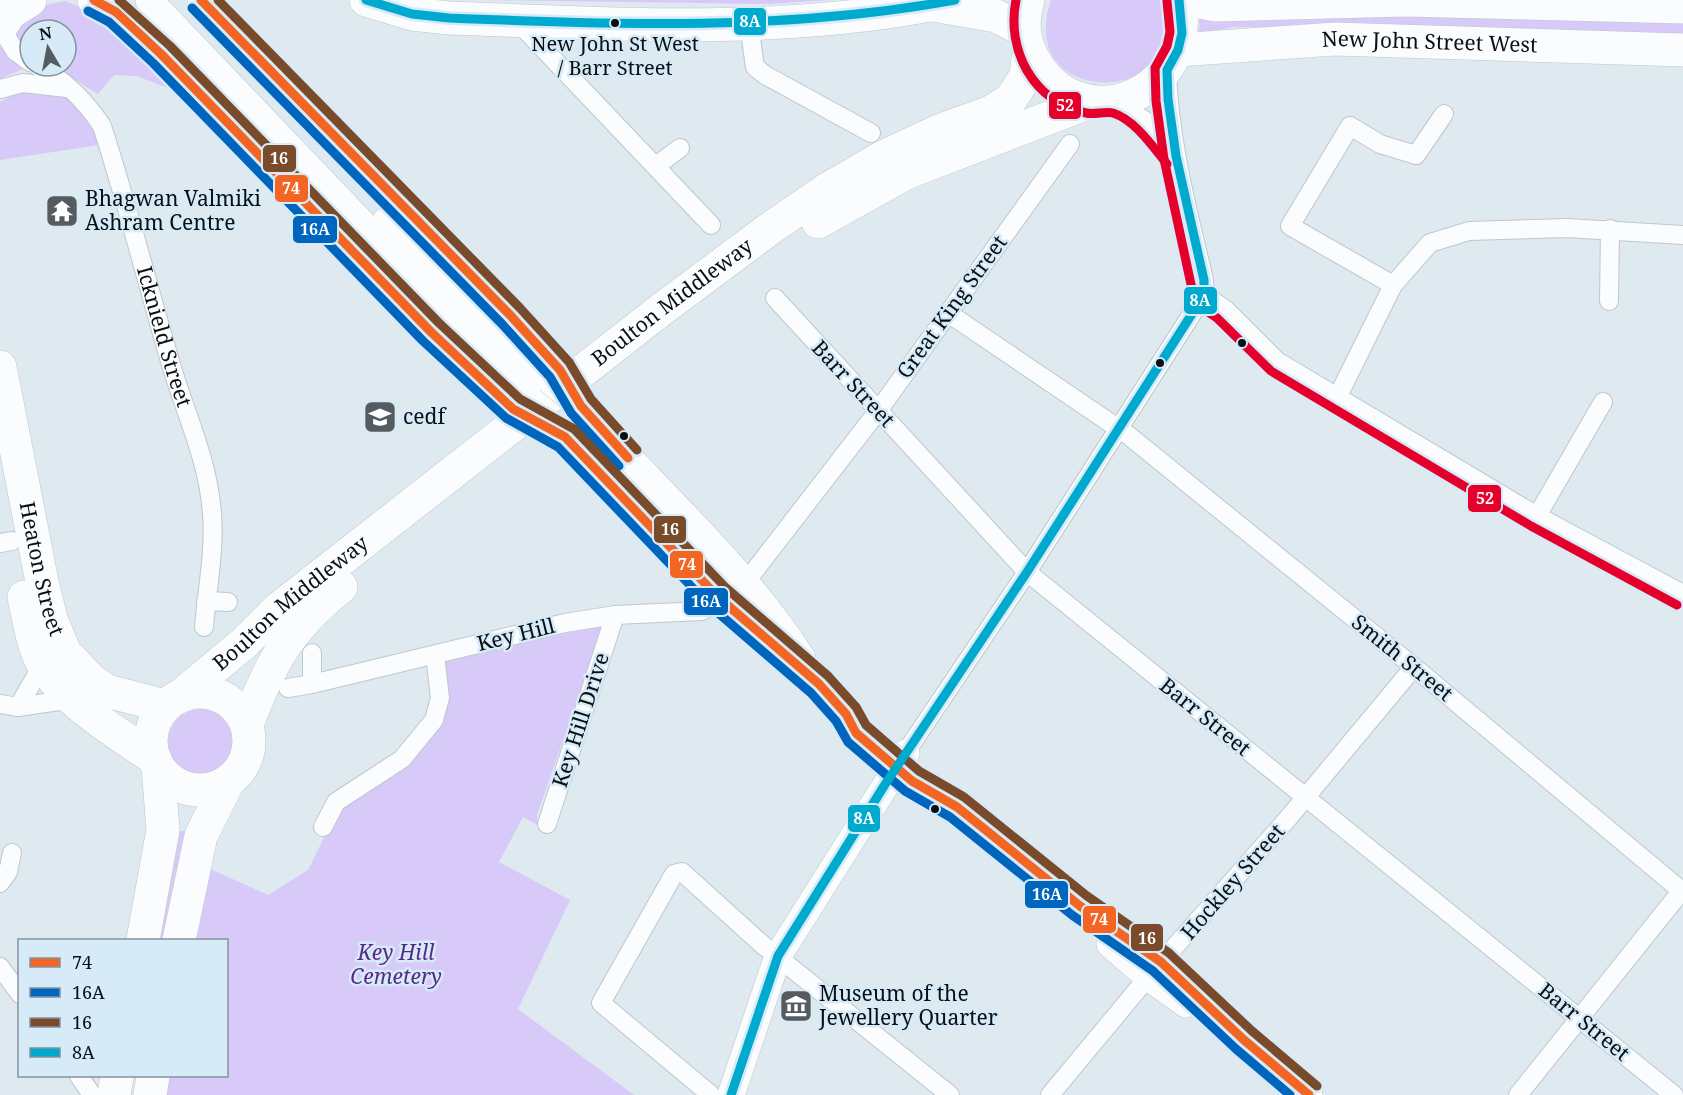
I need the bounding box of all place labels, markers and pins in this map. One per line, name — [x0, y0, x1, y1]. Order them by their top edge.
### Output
marker: New John St West / Barr Street — [609, 17, 621, 29]
place label: New John St West / Barr Street — [531, 30, 699, 81]
place label: Bhagwan Valmiki Ashram Centre — [85, 184, 261, 236]
temple icon: Bhagwan Valmiki Ashram Centre — [44, 193, 80, 229]
unlabelled marker — [1236, 337, 1248, 349]
unlabelled marker — [1154, 357, 1166, 369]
school or university icon: cedf — [362, 399, 398, 435]
place label: cedf — [403, 402, 447, 430]
unlabelled marker — [618, 430, 630, 442]
unlabelled marker — [929, 803, 941, 815]
place label: Museum of the Jewellery Quarter — [818, 979, 998, 1031]
museum icon: Museum of the Jewellery Quarter — [778, 988, 814, 1024]

